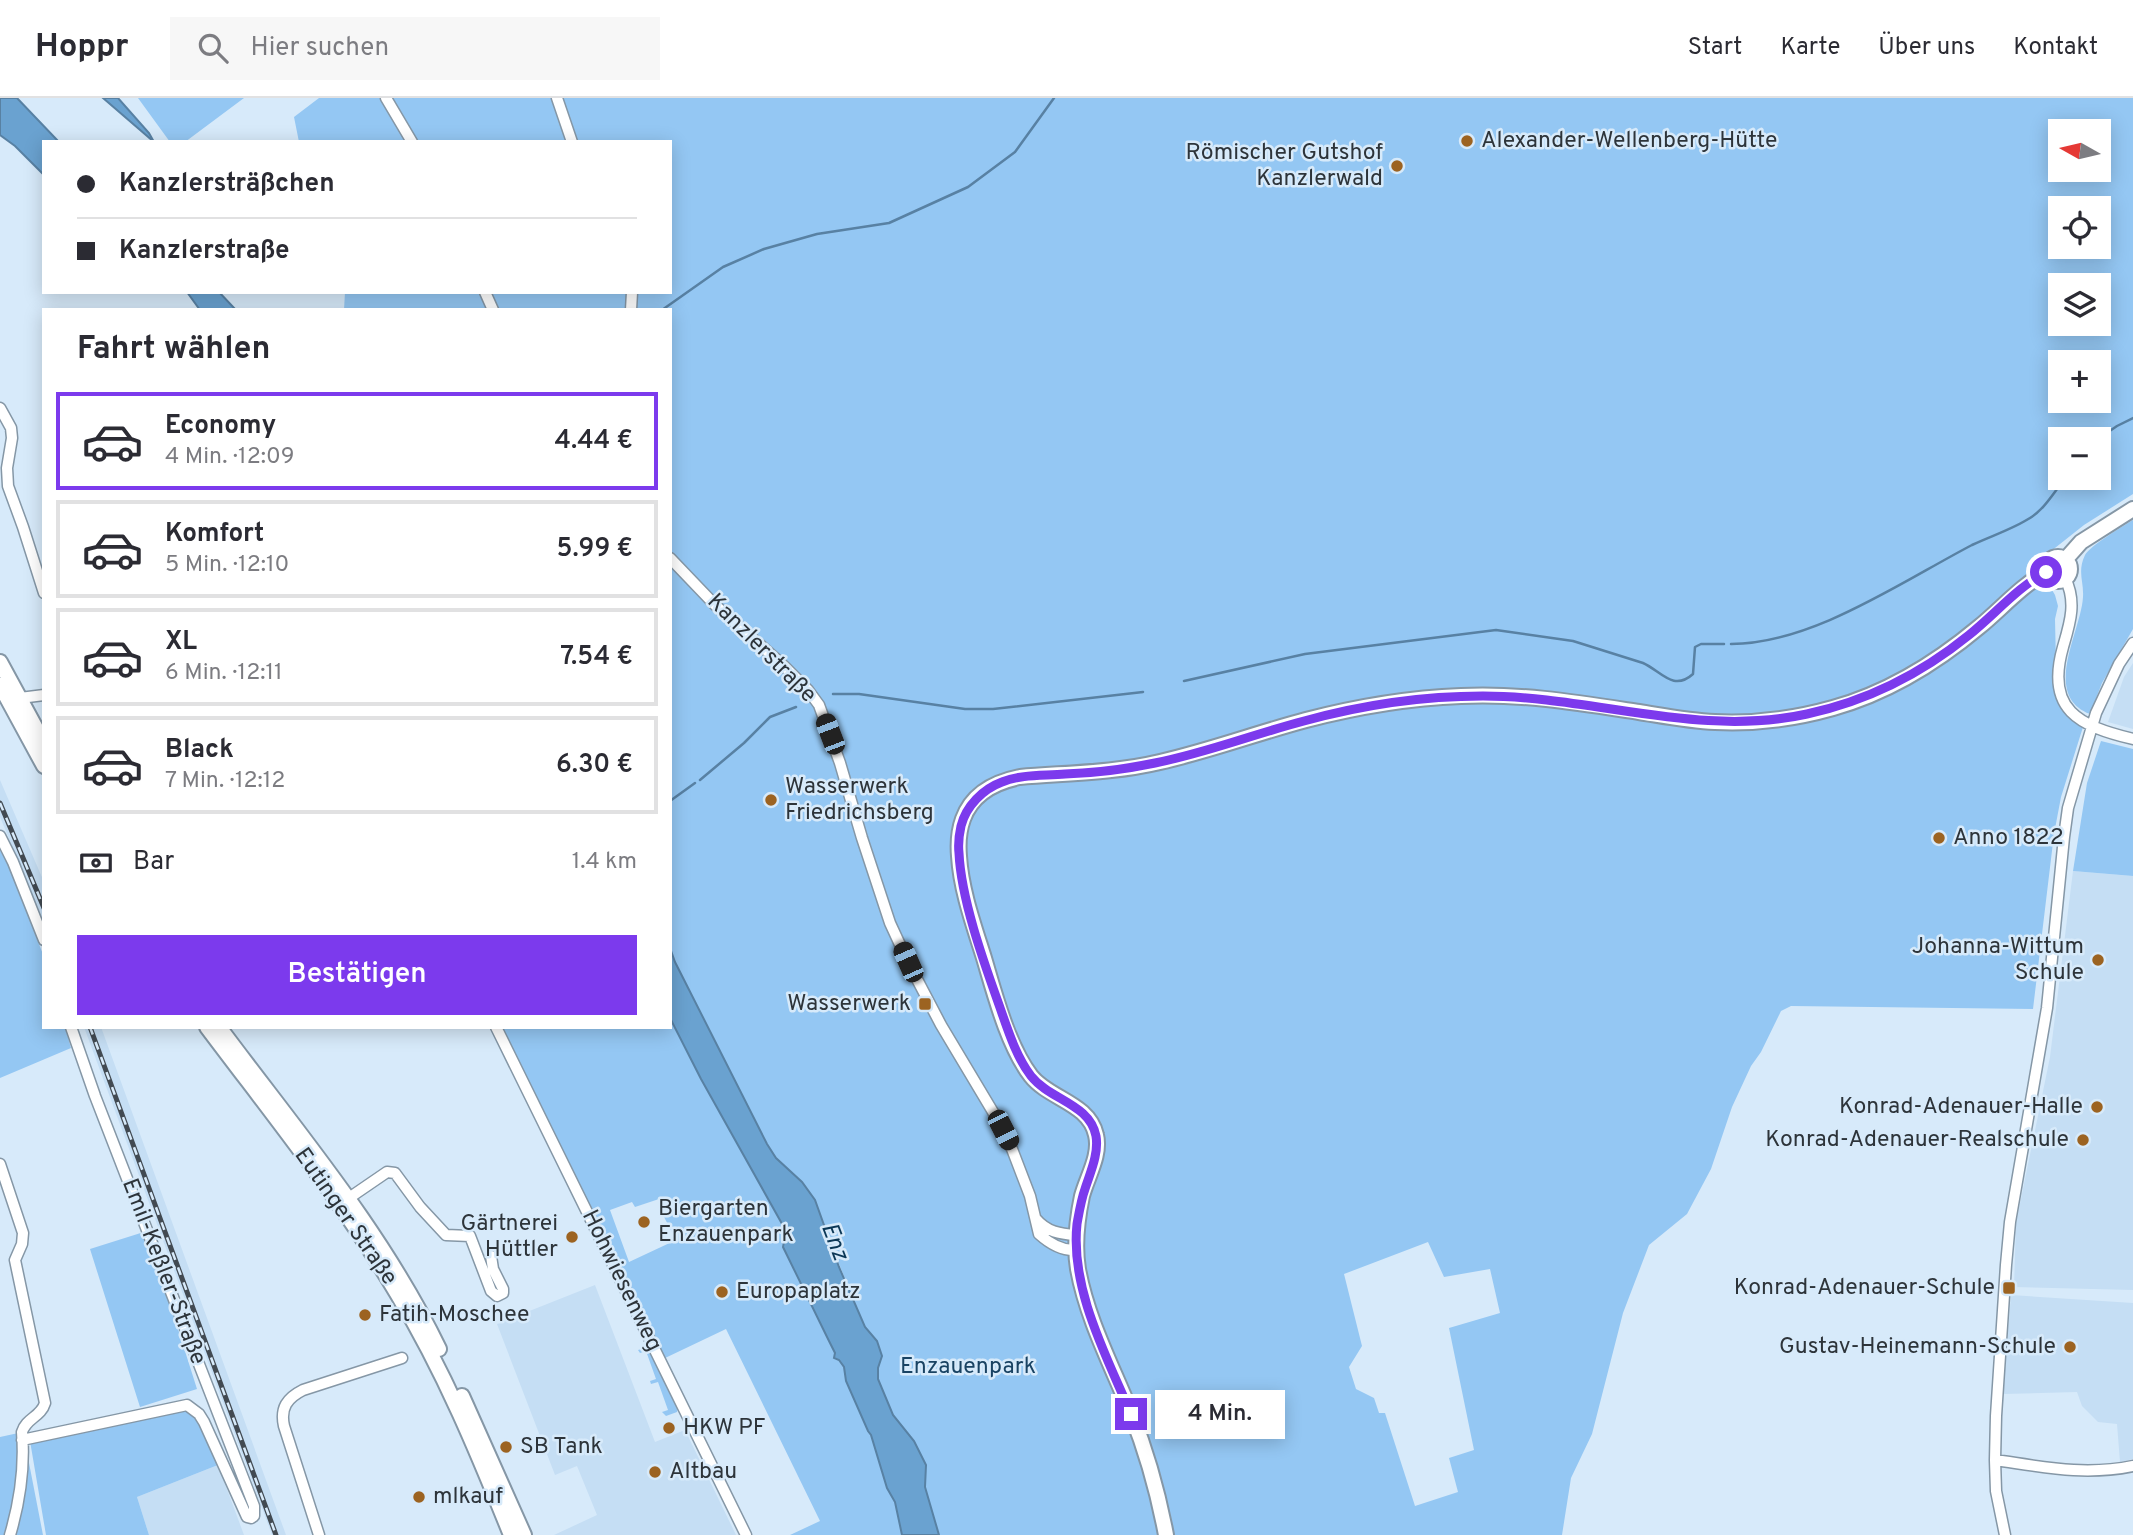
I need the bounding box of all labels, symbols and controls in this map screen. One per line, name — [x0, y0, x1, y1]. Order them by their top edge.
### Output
search box — [170, 17, 660, 80]
text: Hoppr — [35, 27, 128, 69]
icon: search — [194, 29, 232, 67]
text: Hier suchen — [250, 32, 389, 65]
text: Start — [1688, 33, 1742, 63]
text: Karte — [1780, 33, 1840, 63]
text: Über uns — [1878, 33, 1975, 63]
text: Kontakt — [2013, 33, 2098, 63]
north arrow — [2048, 119, 2110, 182]
map controls — [2048, 119, 2111, 490]
place label: Alexander-Wellenberg-Hütte — [1481, 127, 1777, 156]
marker: Alexander-Wellenberg-Hütte — [1459, 133, 1475, 149]
place label: Römischer Gutshof Kanzlerwald — [1185, 139, 1383, 194]
marker: Römischer Gutshof Kanzlerwald — [1389, 158, 1405, 174]
text: Kanzlersträßchen — [119, 168, 335, 201]
button: locate — [2048, 196, 2111, 259]
text: Kanzlerstraße — [119, 235, 289, 268]
button: layers — [2048, 273, 2111, 336]
text: Fahrt wählen — [77, 330, 270, 370]
button: + — [2048, 350, 2111, 413]
icon: car — [81, 410, 144, 473]
text: Economy — [165, 410, 276, 443]
text: 4.44 € — [555, 425, 633, 458]
button: − — [2048, 427, 2111, 490]
text: 4 Min. · 12:09 — [165, 443, 294, 472]
icon: car — [81, 518, 144, 581]
text: Komfort — [165, 518, 264, 551]
text: 5.99 € — [556, 533, 633, 566]
text: 5 Min. · 12:10 — [165, 551, 289, 580]
route start — [2030, 556, 2062, 588]
street label: Kanzlerstraße — [700, 588, 822, 710]
icon: car — [81, 626, 144, 689]
text: XL — [165, 626, 197, 659]
text: 7.54 € — [560, 641, 633, 674]
text: 6 Min. · 12:11 — [165, 659, 283, 688]
car — [813, 711, 848, 757]
icon: car — [81, 734, 144, 797]
text: Black — [165, 734, 234, 767]
text: 6.30 € — [556, 749, 633, 782]
text: 7 Min. · 12:12 — [165, 767, 285, 796]
place label: Wasserwerk Friedrichsberg — [785, 773, 934, 828]
marker: Wasserwerk Friedrichsberg — [763, 792, 779, 808]
place label: Anno 1822 — [1953, 824, 2064, 853]
marker: Anno 1822 — [1931, 830, 1947, 846]
icon: cash — [77, 844, 115, 882]
text: Bar — [133, 846, 174, 879]
text: 1.4 km — [572, 848, 637, 877]
place label: Johanna-Wittum Schule — [1912, 933, 2084, 988]
button: Bestätigen — [77, 935, 637, 1015]
car — [890, 939, 927, 985]
marker: Johanna-Wittum Schule — [2090, 952, 2106, 968]
place label: Wasserwerk — [787, 990, 911, 1019]
marker: Wasserwerk — [917, 996, 933, 1012]
place label: Konrad-Adenauer-Halle — [1839, 1093, 2083, 1122]
marker: Konrad-Adenauer-Halle — [2089, 1099, 2105, 1115]
car — [985, 1107, 1022, 1153]
place label: Konrad-Adenauer-Realschule — [1765, 1126, 2069, 1155]
marker: Konrad-Adenauer-Realschule — [2075, 1132, 2091, 1148]
street label: Eutinger Straße — [287, 1143, 403, 1291]
street label: Emil-Keßler-Straße — [114, 1175, 212, 1369]
place label: Biergarten Enzauenpark — [658, 1195, 794, 1250]
street label: Hohwiesenweg — [574, 1205, 668, 1357]
place label: Gärtnerei Hüttler — [461, 1210, 558, 1265]
marker: Biergarten Enzauenpark — [636, 1214, 652, 1230]
water label: Enz — [813, 1219, 855, 1266]
marker: Gärtnerei Hüttler — [564, 1229, 580, 1245]
place label: Konrad-Adenauer-Schule — [1734, 1274, 1995, 1303]
place label: Europaplatz — [736, 1278, 861, 1307]
marker: Konrad-Adenauer-Schule — [2001, 1280, 2017, 1296]
marker: Europaplatz — [714, 1284, 730, 1300]
place label: Fatih-Moschee — [379, 1301, 529, 1330]
marker: Fatih-Moschee — [357, 1307, 373, 1323]
place label: Gustav-Heinemann-Schule — [1779, 1333, 2056, 1362]
marker: Gustav-Heinemann-Schule — [2062, 1339, 2078, 1355]
park label: Enzauenpark — [900, 1353, 1036, 1382]
callout: 4 Min. — [1156, 1390, 1285, 1438]
route end — [1115, 1398, 1147, 1430]
text: 4 Min. — [1188, 1400, 1252, 1429]
place label: HKW PF — [683, 1414, 766, 1443]
marker: HKW PF — [661, 1420, 677, 1436]
place label: SB Tank — [520, 1433, 603, 1462]
marker: SB Tank — [498, 1439, 514, 1455]
place label: Altbau — [669, 1458, 737, 1487]
marker: Altbau — [647, 1464, 663, 1480]
place label: mlkauf — [433, 1483, 503, 1512]
marker: mlkauf — [411, 1489, 427, 1505]

